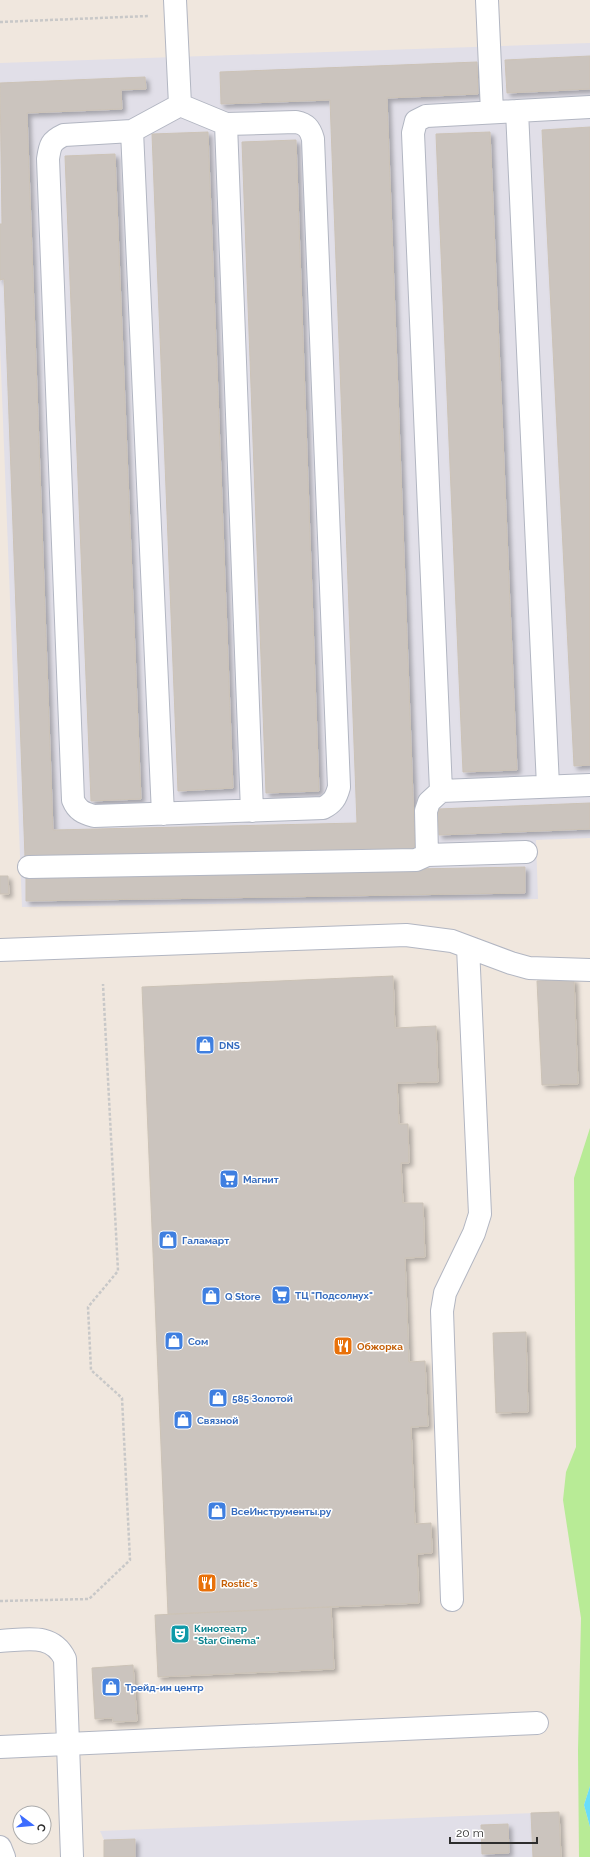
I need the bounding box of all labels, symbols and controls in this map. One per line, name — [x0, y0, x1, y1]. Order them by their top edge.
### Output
shop icon: DNS — [194, 1034, 216, 1056]
place label: DNS — [219, 1040, 240, 1051]
supermarket icon: Магнит — [218, 1168, 240, 1190]
place label: Магнит — [243, 1174, 279, 1185]
shop icon: Галамарт — [157, 1229, 179, 1251]
place label: Галамарт — [182, 1235, 229, 1246]
supermarket icon: ТЦ "Подсолнух" — [270, 1284, 292, 1306]
shop icon: Q Store — [200, 1285, 222, 1307]
place label: ТЦ "Подсолнух" — [295, 1290, 373, 1301]
place label: Q Store — [225, 1291, 261, 1302]
shop icon: Сом — [163, 1330, 185, 1352]
restaurant icon: Обжорка — [332, 1335, 354, 1357]
place label: Сом — [188, 1336, 208, 1347]
place label: Обжорка — [357, 1341, 403, 1352]
shop icon: 585 Золотой — [207, 1387, 229, 1409]
place label: 585 Золотой — [232, 1393, 293, 1404]
shop icon: Связной — [172, 1409, 194, 1431]
place label: Связной — [197, 1415, 238, 1426]
shop icon: ВсеИнструменты.ру — [206, 1500, 228, 1522]
place label: ВсеИнструменты.ру — [231, 1506, 332, 1517]
restaurant icon: Rostic's — [196, 1572, 218, 1594]
place label: Rostic's — [221, 1578, 258, 1589]
theatre icon: Кинотеатр "Star Cinema" — [169, 1623, 191, 1645]
place label: Кинотеатр "Star Cinema" — [194, 1623, 260, 1646]
shop icon: Трейд-ин центр — [100, 1676, 122, 1698]
place label: Трейд-ин центр — [125, 1682, 204, 1693]
north arrow — [12, 1805, 52, 1845]
scale bar — [450, 1819, 537, 1845]
text: С — [34, 1822, 48, 1833]
text: 20 m — [456, 1826, 484, 1840]

